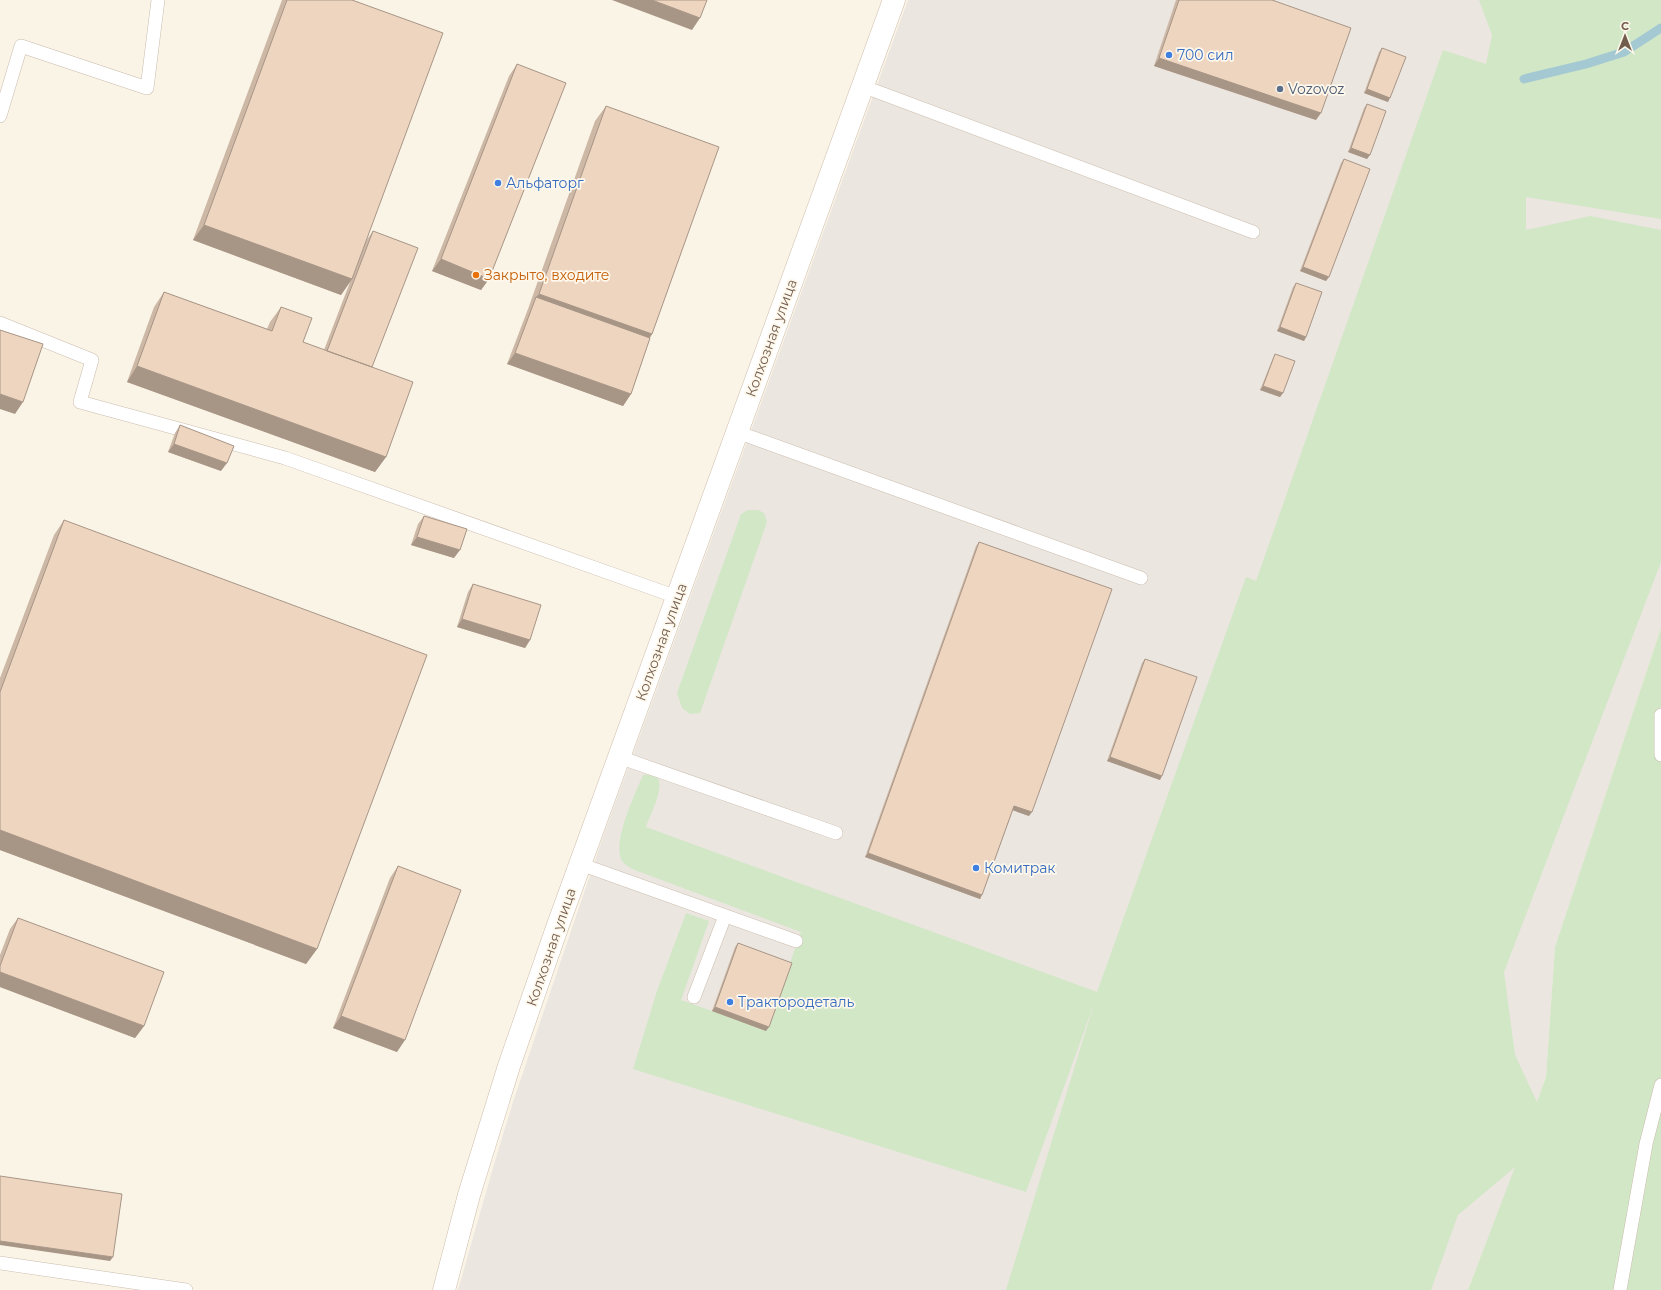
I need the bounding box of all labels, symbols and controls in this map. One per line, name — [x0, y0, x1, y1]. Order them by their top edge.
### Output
north arrow — [1605, 16, 1645, 56]
text: С — [1621, 19, 1629, 33]
place label: 700 сил — [1177, 46, 1234, 64]
marker: 700 сил — [1164, 50, 1174, 60]
place label: Vozovoz — [1288, 80, 1344, 98]
marker: Vozovoz — [1275, 84, 1285, 94]
place label: Альфаторг — [506, 174, 584, 192]
marker: Альфаторг — [493, 178, 503, 188]
place label: Закрыто, входите — [484, 266, 609, 284]
marker: Закрыто, входите — [471, 270, 481, 280]
street label: Колхозная улица — [741, 277, 801, 399]
street label: Колхозная улица — [631, 581, 691, 703]
place label: Комитрак — [984, 859, 1055, 877]
marker: Комитрак — [971, 863, 981, 873]
street label: Колхозная улица — [522, 885, 580, 1009]
place label: Трактородеталь — [738, 993, 854, 1011]
marker: Трактородеталь — [725, 997, 735, 1007]

